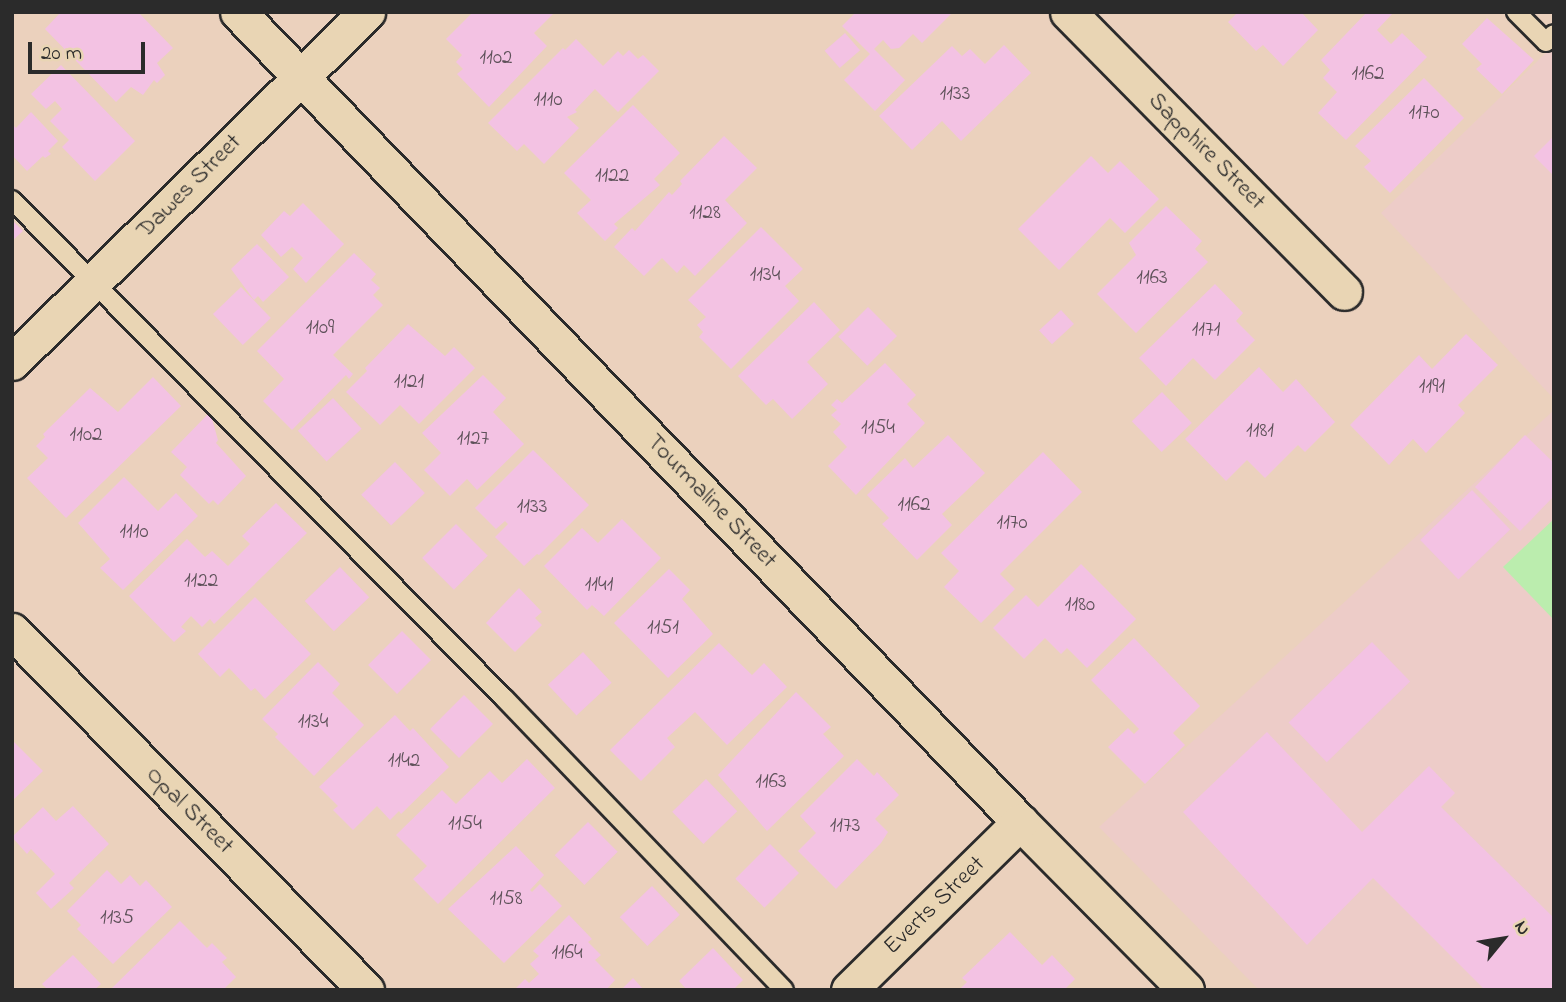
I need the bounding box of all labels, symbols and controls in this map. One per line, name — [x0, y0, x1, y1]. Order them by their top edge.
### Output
scale bar — [32, 28, 149, 72]
text: 20 m — [41, 39, 82, 69]
house number: 1102 — [480, 45, 512, 71]
house number: 1162 — [1351, 61, 1385, 87]
house number: 1133 — [940, 81, 970, 107]
house number: 1110 — [533, 87, 563, 113]
street label: Sapphire Street — [1141, 87, 1271, 217]
house number: 1170 — [1408, 100, 1440, 126]
street label: Dawes Street — [132, 129, 248, 245]
house number: 1122 — [595, 163, 629, 189]
house number: 1128 — [689, 200, 721, 226]
house number: 1134 — [750, 262, 780, 288]
house number: 1163 — [1136, 265, 1168, 291]
house number: 1109 — [306, 315, 334, 341]
house number: 1171 — [1192, 317, 1220, 343]
house number: 1121 — [394, 369, 424, 395]
house number: 1191 — [1419, 374, 1445, 400]
house number: 1154 — [861, 415, 895, 441]
house number: 1181 — [1246, 418, 1274, 444]
house number: 1102 — [70, 422, 102, 448]
house number: 1127 — [457, 426, 489, 452]
street label: Tourmaline Street — [640, 429, 782, 575]
house number: 1162 — [897, 492, 931, 518]
house number: 1133 — [517, 494, 547, 520]
house number: 1170 — [996, 510, 1028, 536]
house number: 1110 — [119, 519, 149, 545]
house number: 1122 — [184, 568, 218, 594]
house number: 1141 — [585, 572, 613, 598]
house number: 1180 — [1065, 592, 1095, 618]
house number: 1151 — [647, 615, 679, 641]
house number: 1134 — [298, 709, 328, 735]
house number: 1142 — [388, 748, 420, 774]
street label: Opal Street — [139, 761, 239, 861]
house number: 1163 — [755, 769, 787, 795]
house number: 1154 — [448, 811, 482, 837]
house number: 1173 — [830, 813, 860, 839]
street label: Everts Street — [878, 851, 992, 961]
house number: 1158 — [489, 886, 523, 912]
north arrow — [1468, 904, 1538, 974]
house number: 1135 — [100, 905, 134, 931]
text: N — [1507, 916, 1537, 941]
house number: 1164 — [551, 940, 583, 966]

